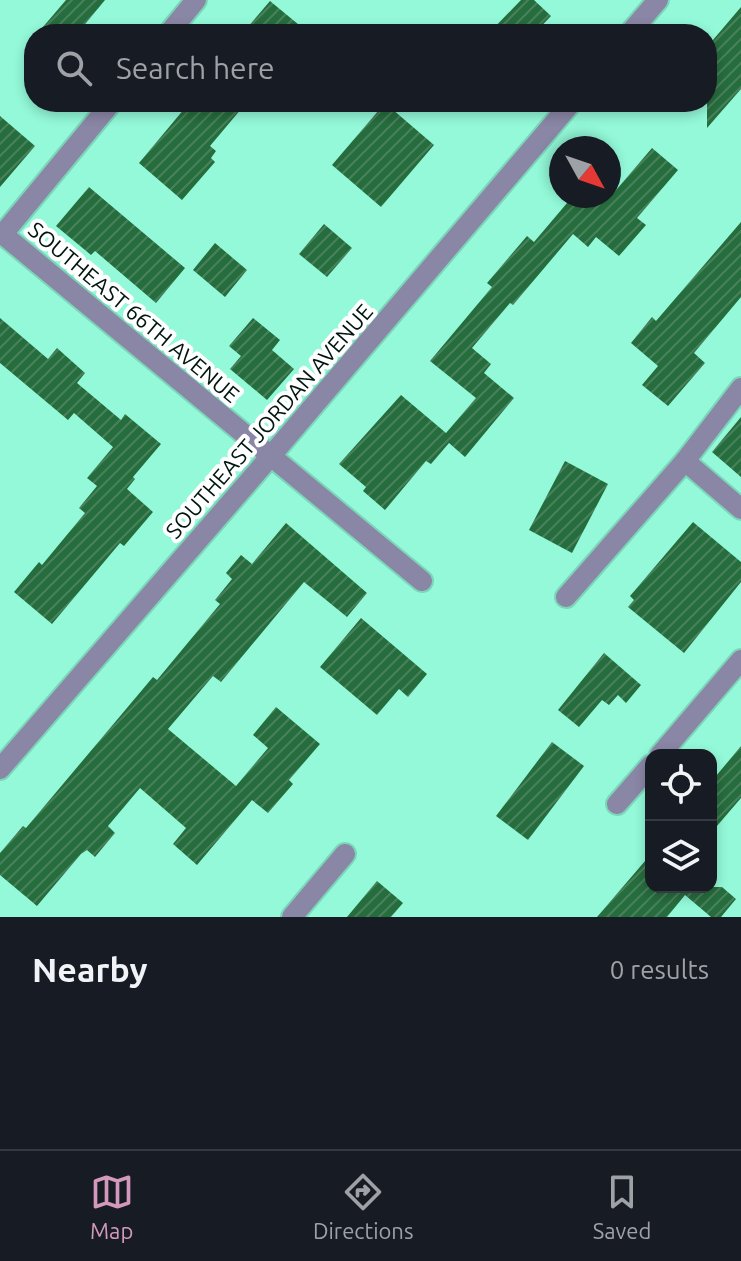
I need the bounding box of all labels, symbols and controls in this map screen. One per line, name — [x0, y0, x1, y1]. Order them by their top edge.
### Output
search box — [24, 24, 717, 112]
icon: search — [52, 46, 96, 90]
text: Search here — [116, 51, 275, 85]
north arrow — [549, 136, 621, 208]
street label: SOUTHEAST 66TH AVENUE — [24, 216, 245, 407]
street label: SOUTHEAST JORDAN AVENUE — [160, 299, 377, 543]
map controls — [645, 749, 717, 893]
button: locate — [645, 749, 717, 821]
button: layers — [645, 821, 717, 893]
text: Nearby — [32, 950, 147, 988]
text: 0 results — [610, 955, 709, 984]
tab: Map — [90, 1170, 134, 1243]
tab: Directions — [313, 1170, 413, 1243]
tab: Saved — [593, 1170, 651, 1243]

